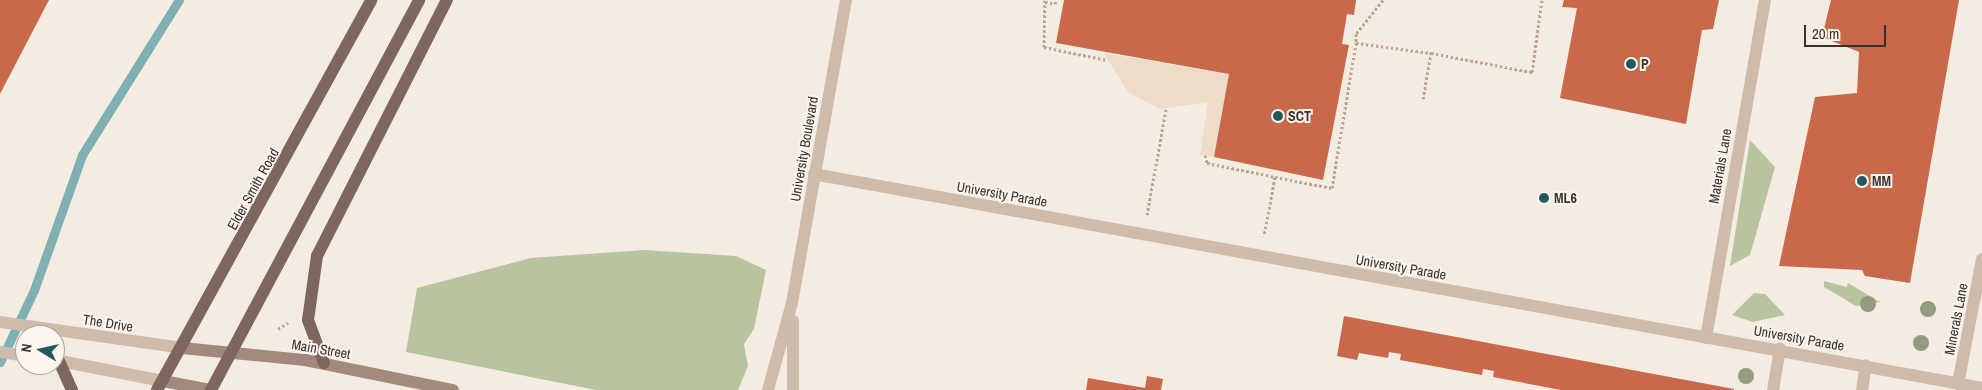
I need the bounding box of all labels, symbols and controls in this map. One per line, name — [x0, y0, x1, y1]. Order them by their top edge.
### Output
scale bar — [1807, 15, 1890, 47]
text: 20 m — [1812, 23, 1839, 44]
place label: P — [1641, 56, 1649, 72]
marker: P — [1625, 58, 1637, 70]
street label: University Boulevard — [786, 95, 822, 203]
place label: SCT — [1288, 108, 1311, 124]
marker: SCT — [1272, 110, 1284, 122]
street label: Materials Lane — [1705, 127, 1735, 205]
street label: Elder Smith Road — [224, 145, 282, 233]
place label: MM — [1872, 173, 1891, 189]
marker: MM — [1856, 175, 1868, 187]
street label: University Parade — [955, 178, 1049, 210]
place label: ML6 — [1554, 190, 1577, 206]
marker: ML6 — [1538, 192, 1550, 204]
street label: University Parade — [1354, 251, 1448, 283]
street label: Minerals Lane — [1941, 282, 1971, 356]
street label: The Drive — [82, 311, 134, 335]
street label: University Parade — [1752, 322, 1846, 354]
north arrow — [15, 325, 65, 375]
street label: Main Street — [290, 336, 352, 362]
text: N — [17, 342, 36, 353]

